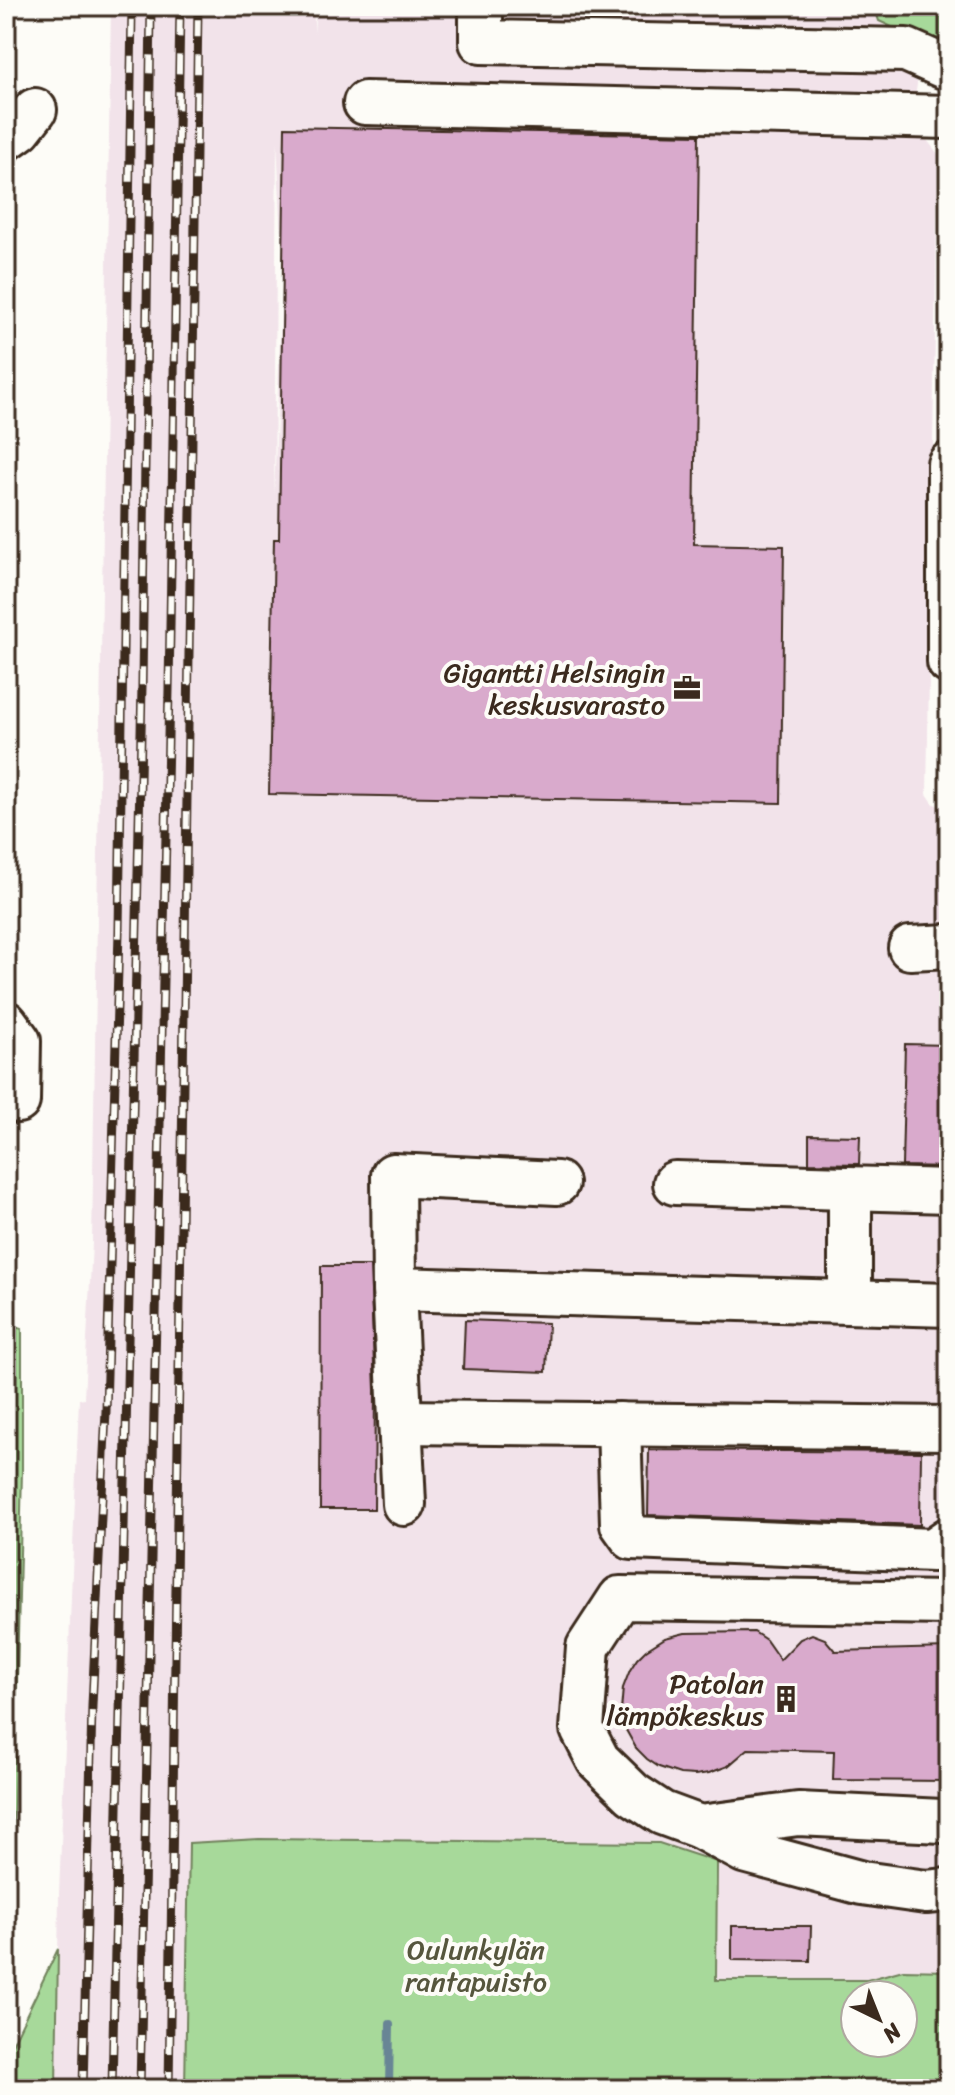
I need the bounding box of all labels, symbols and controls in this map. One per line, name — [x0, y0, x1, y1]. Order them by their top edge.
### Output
place label: Gigantti Helsingin keskusvarasto — [444, 648, 665, 729]
office icon: Gigantti Helsingin keskusvarasto — [672, 673, 702, 703]
place label: Patolan lämpökeskus — [607, 1659, 764, 1740]
building icon: Patolan lämpökeskus — [771, 1684, 801, 1714]
park label: Oulunkylän rantapuisto — [405, 1925, 547, 2006]
north arrow — [839, 1979, 919, 2059]
text: N — [873, 2013, 912, 2053]

